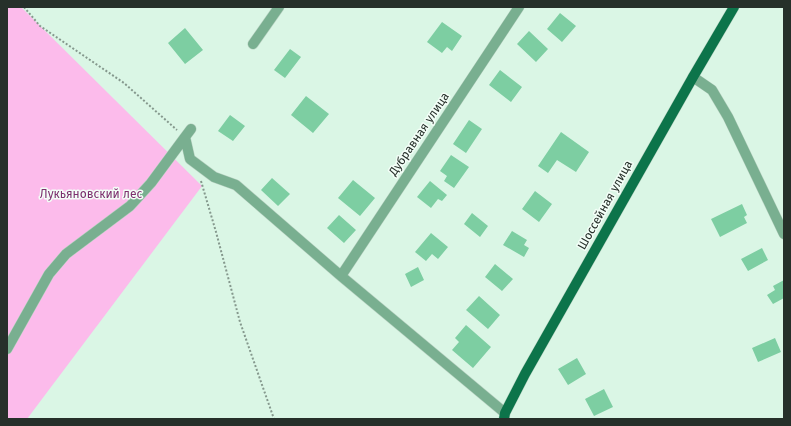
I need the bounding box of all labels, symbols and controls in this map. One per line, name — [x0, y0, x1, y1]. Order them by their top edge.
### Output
street label: Дубравная улица — [385, 90, 452, 179]
street label: Шоссейная улица — [575, 158, 635, 252]
park label: Лукьяновский лес — [40, 187, 142, 201]

